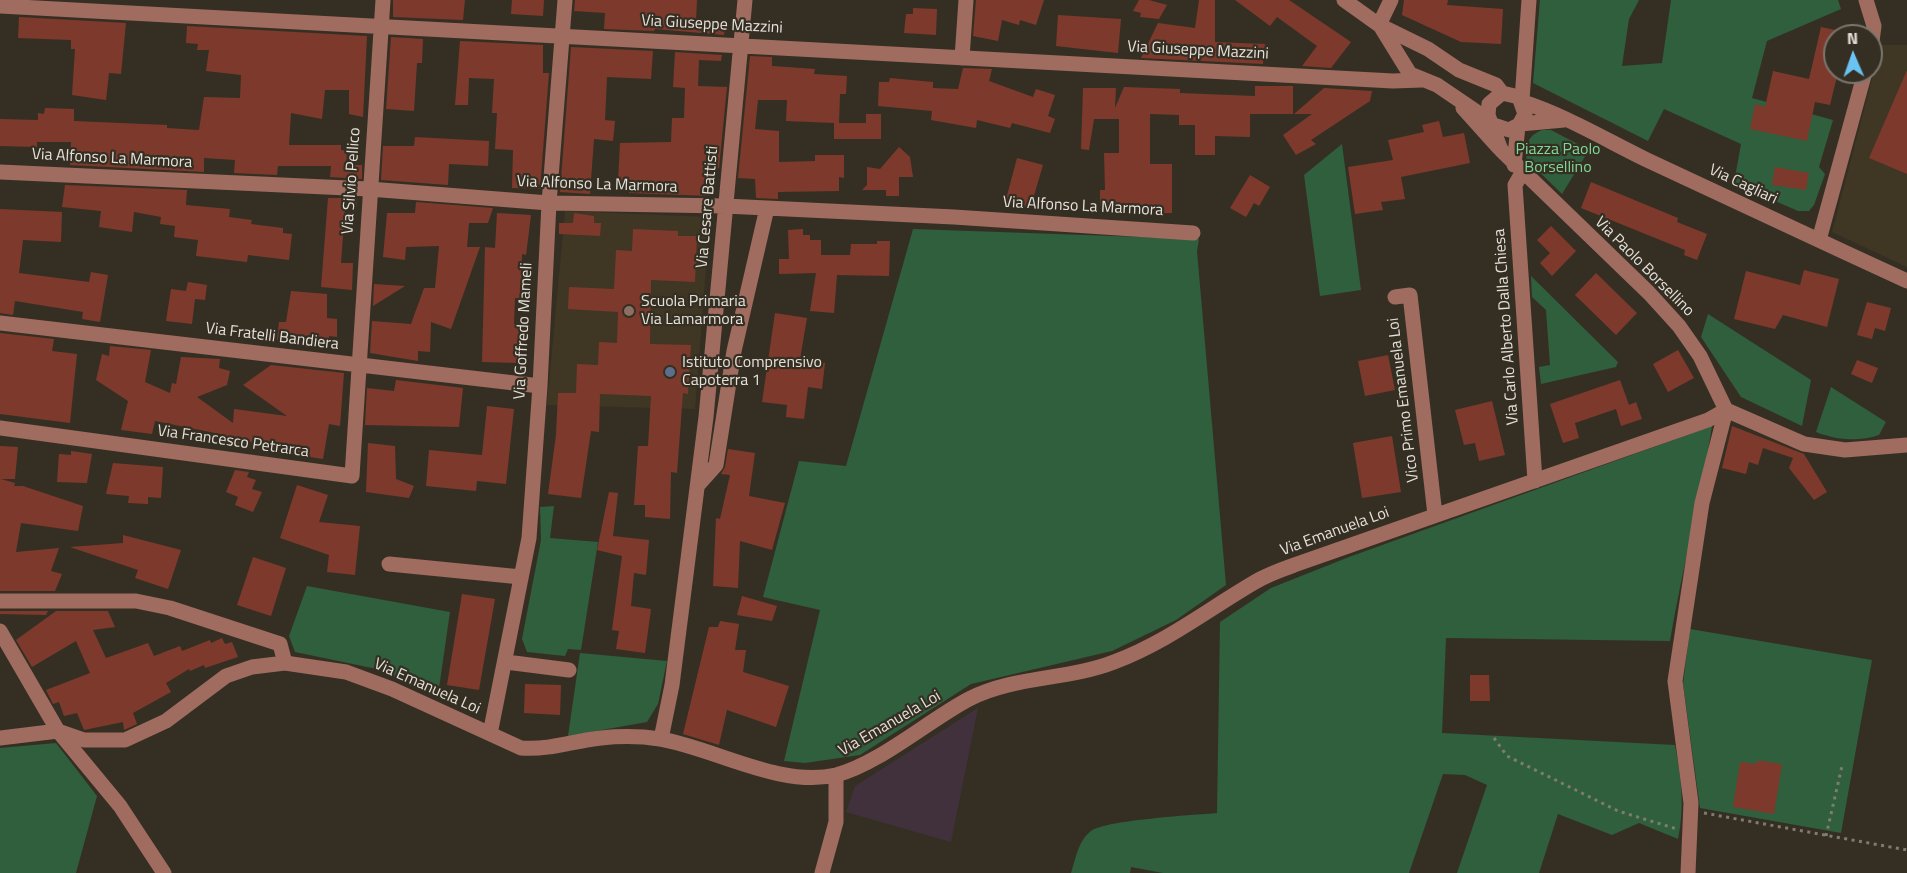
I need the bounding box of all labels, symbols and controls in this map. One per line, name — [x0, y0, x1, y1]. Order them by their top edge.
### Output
street label: Via Giuseppe Mazzini — [641, 12, 783, 38]
north arrow — [1823, 24, 1883, 84]
text: N — [1846, 26, 1858, 50]
street label: Via Giuseppe Mazzini — [1127, 38, 1269, 64]
street label: Via Silvio Pellico — [339, 127, 365, 235]
park label: Piazza Paolo Borsellino — [1515, 140, 1601, 178]
street label: Via Alfonso La Marmora — [31, 145, 193, 173]
street label: Via Cesare Battisti — [693, 145, 723, 269]
street label: Via Cagliari — [1706, 161, 1780, 209]
street label: Via Alfonso La Marmora — [516, 173, 678, 197]
street label: Via Alfonso La Marmora — [1002, 193, 1164, 221]
street label: Via Paolo Borsellino — [1590, 213, 1698, 321]
street label: Via Carlo Alberto Dalla Chiesa — [1491, 228, 1523, 426]
street label: Via Goffredo Mameli — [511, 262, 537, 400]
place label: Scuola Primaria Via Lamarmora — [641, 292, 746, 330]
marker: Scuola Primaria Via Lamarmora — [622, 304, 636, 318]
street label: Vico Primo Emanuela Loi — [1384, 317, 1424, 483]
street label: Via Fratelli Bandiera — [204, 319, 340, 355]
place label: Istituto Comprensivo Capoterra 1 — [682, 353, 822, 391]
marker: Istituto Comprensivo Capoterra 1 — [663, 365, 677, 379]
street label: Via Francesco Petrarca — [156, 422, 310, 462]
street label: Via Emanuela Loi — [1278, 503, 1392, 561]
street label: Via Emanuela Loi — [371, 655, 483, 719]
street label: Via Emanuela Loi — [836, 687, 944, 761]

